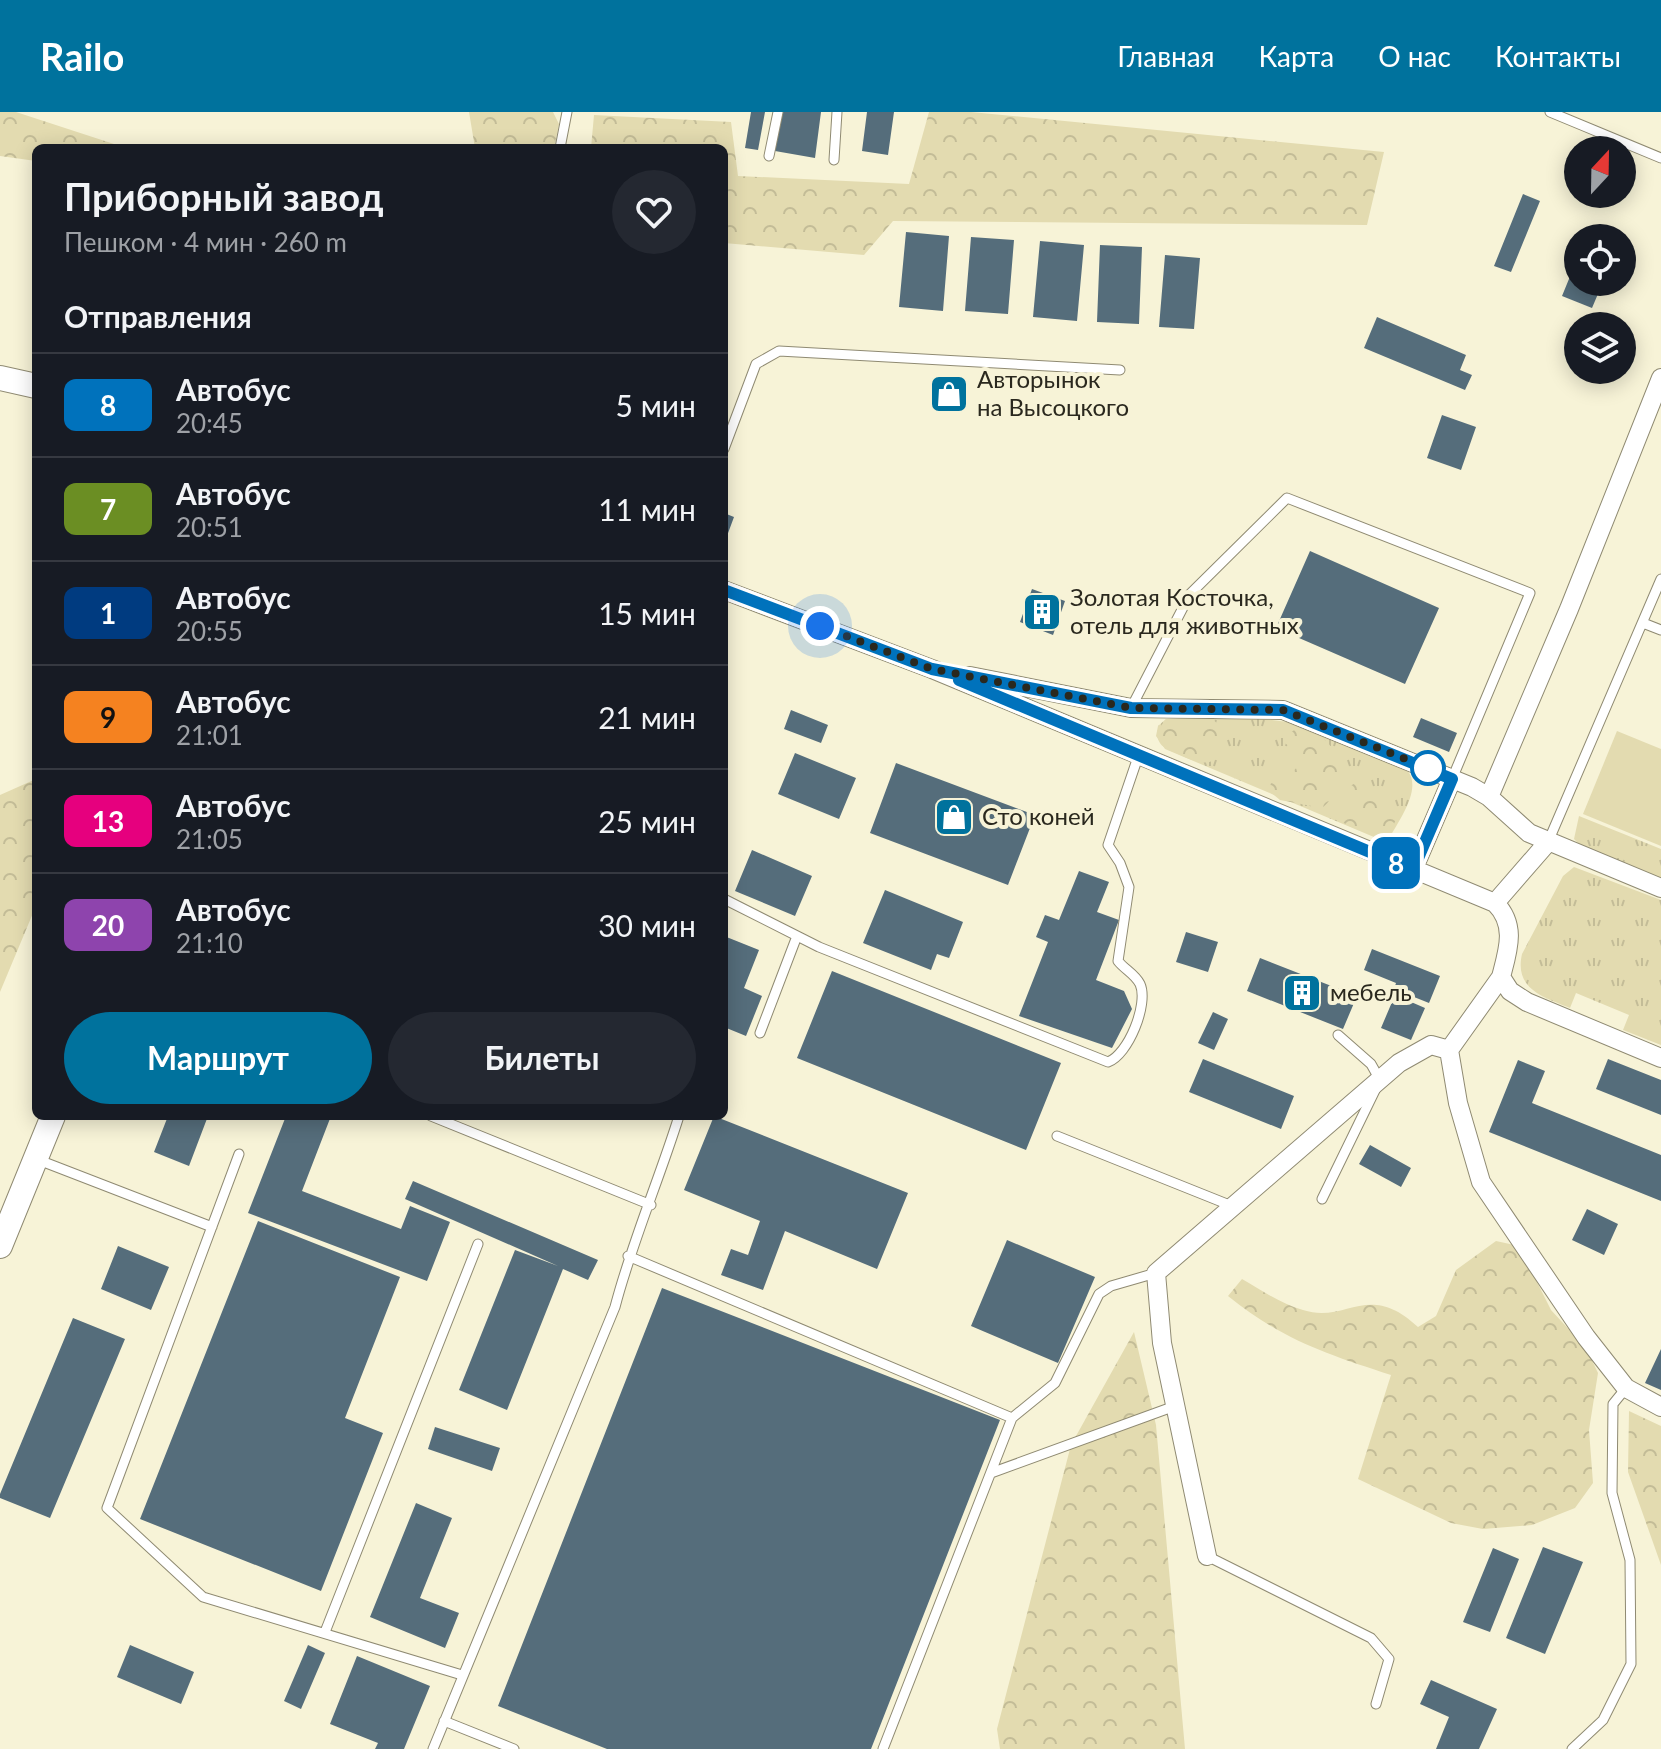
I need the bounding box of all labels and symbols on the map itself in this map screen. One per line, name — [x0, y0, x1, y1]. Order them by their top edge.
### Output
north arrow — [1564, 136, 1636, 208]
place label: Авторынок на Высоцкого — [977, 364, 1129, 421]
shop icon: Авторынок на Высоцкого — [928, 373, 970, 415]
place label: Золотая Косточка, отель для животных — [1070, 582, 1299, 639]
building icon: Золотая Косточка, отель для животных — [1021, 591, 1063, 633]
your location — [800, 606, 840, 646]
unlabelled marker — [1411, 751, 1445, 785]
shop icon: Сто коней — [933, 796, 975, 838]
place label: Сто коней — [982, 801, 1094, 830]
line badge: 8 — [1370, 837, 1422, 889]
building icon: мебель — [1281, 972, 1323, 1014]
place label: мебель — [1330, 977, 1412, 1006]

